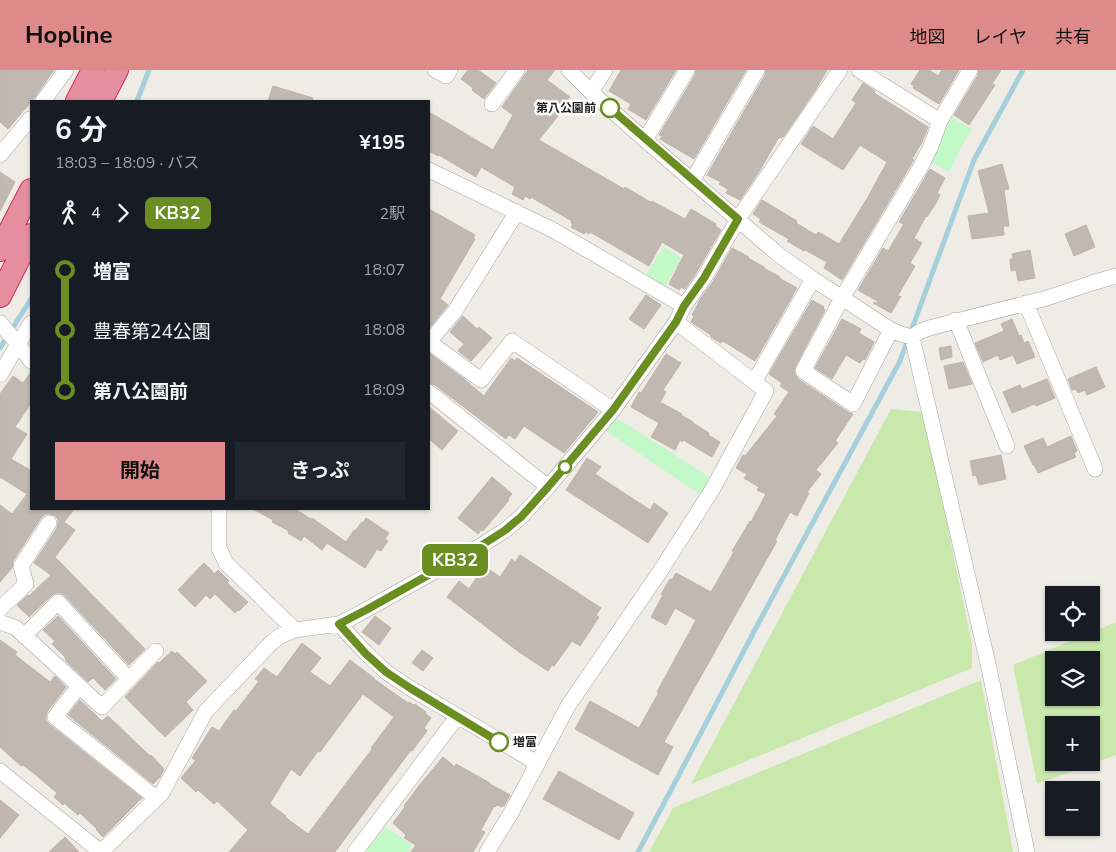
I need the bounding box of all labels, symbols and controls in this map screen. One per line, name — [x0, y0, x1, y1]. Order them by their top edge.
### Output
text: Hopline — [25, 19, 113, 51]
text: 地図 — [910, 25, 946, 49]
text: レイヤ — [974, 25, 1027, 49]
text: 共有 — [1055, 25, 1091, 49]
marker: 第八公園前 — [600, 98, 620, 118]
place label: 第八公園前 — [536, 100, 596, 116]
text: 6 分 — [55, 111, 107, 149]
text: ¥195 — [359, 130, 405, 156]
text: 18:03 – 18:09 · バス — [55, 152, 199, 174]
icon: walk — [55, 199, 83, 227]
icon: forward — [109, 199, 137, 227]
text: KB32 — [155, 201, 201, 225]
text: 4 — [91, 202, 101, 224]
text: 2駅 — [379, 203, 405, 225]
text: 増富 — [93, 259, 131, 285]
text: 18:07 — [363, 259, 405, 281]
text: 豊春第24公園 — [93, 319, 211, 345]
text: 18:08 — [363, 319, 405, 341]
text: 第八公園前 — [93, 379, 188, 405]
text: 18:09 — [363, 379, 405, 401]
button: 開始 — [55, 442, 225, 500]
button: きっぷ — [235, 442, 405, 500]
unlabelled marker — [558, 460, 572, 474]
line badge: KB32 — [420, 544, 490, 576]
text: KB32 — [432, 548, 478, 572]
map controls — [1045, 586, 1100, 836]
button: locate — [1045, 586, 1100, 641]
button: layers — [1045, 651, 1100, 706]
button: + — [1045, 716, 1100, 771]
marker: 増富 — [489, 732, 509, 752]
place label: 増富 — [513, 734, 537, 750]
button: − — [1045, 781, 1100, 836]

